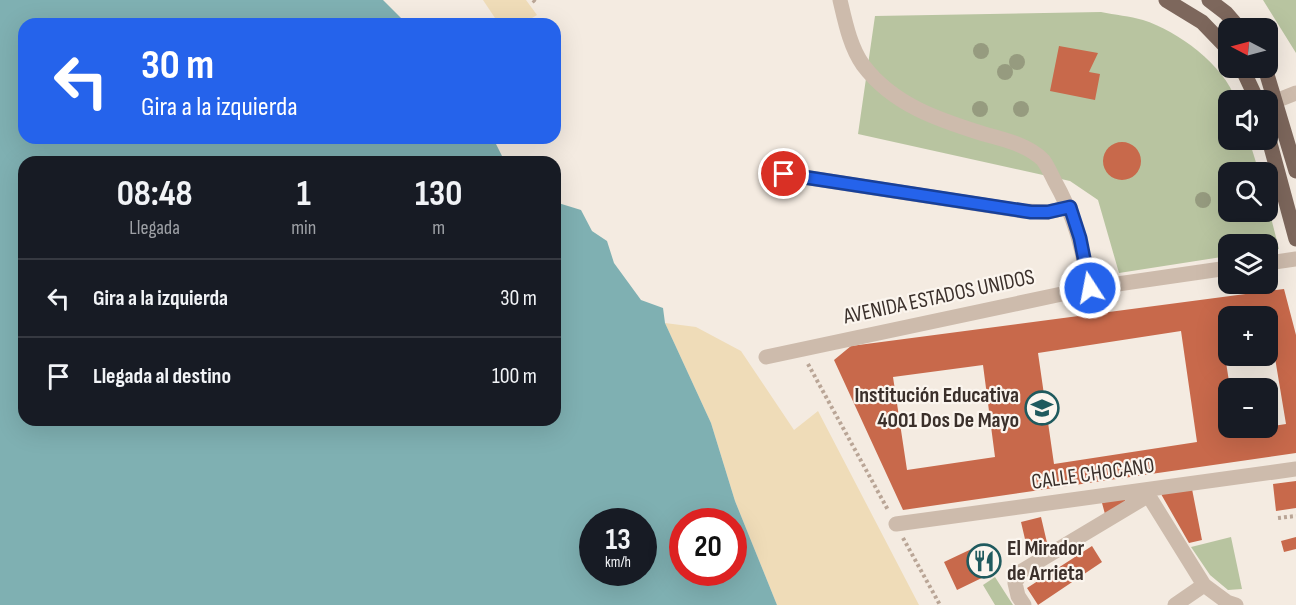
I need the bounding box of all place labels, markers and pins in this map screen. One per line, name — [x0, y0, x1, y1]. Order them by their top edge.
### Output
pin — [758, 148, 809, 199]
place label: Institución Educativa 4001 Dos De Mayo — [854, 382, 1019, 434]
school or university icon: Institución Educativa 4001 Dos De Mayo — [1024, 390, 1060, 426]
place label: El Mirador de Arrieta — [1007, 535, 1084, 587]
restaurant icon: El Mirador de Arrieta — [966, 543, 1002, 579]

